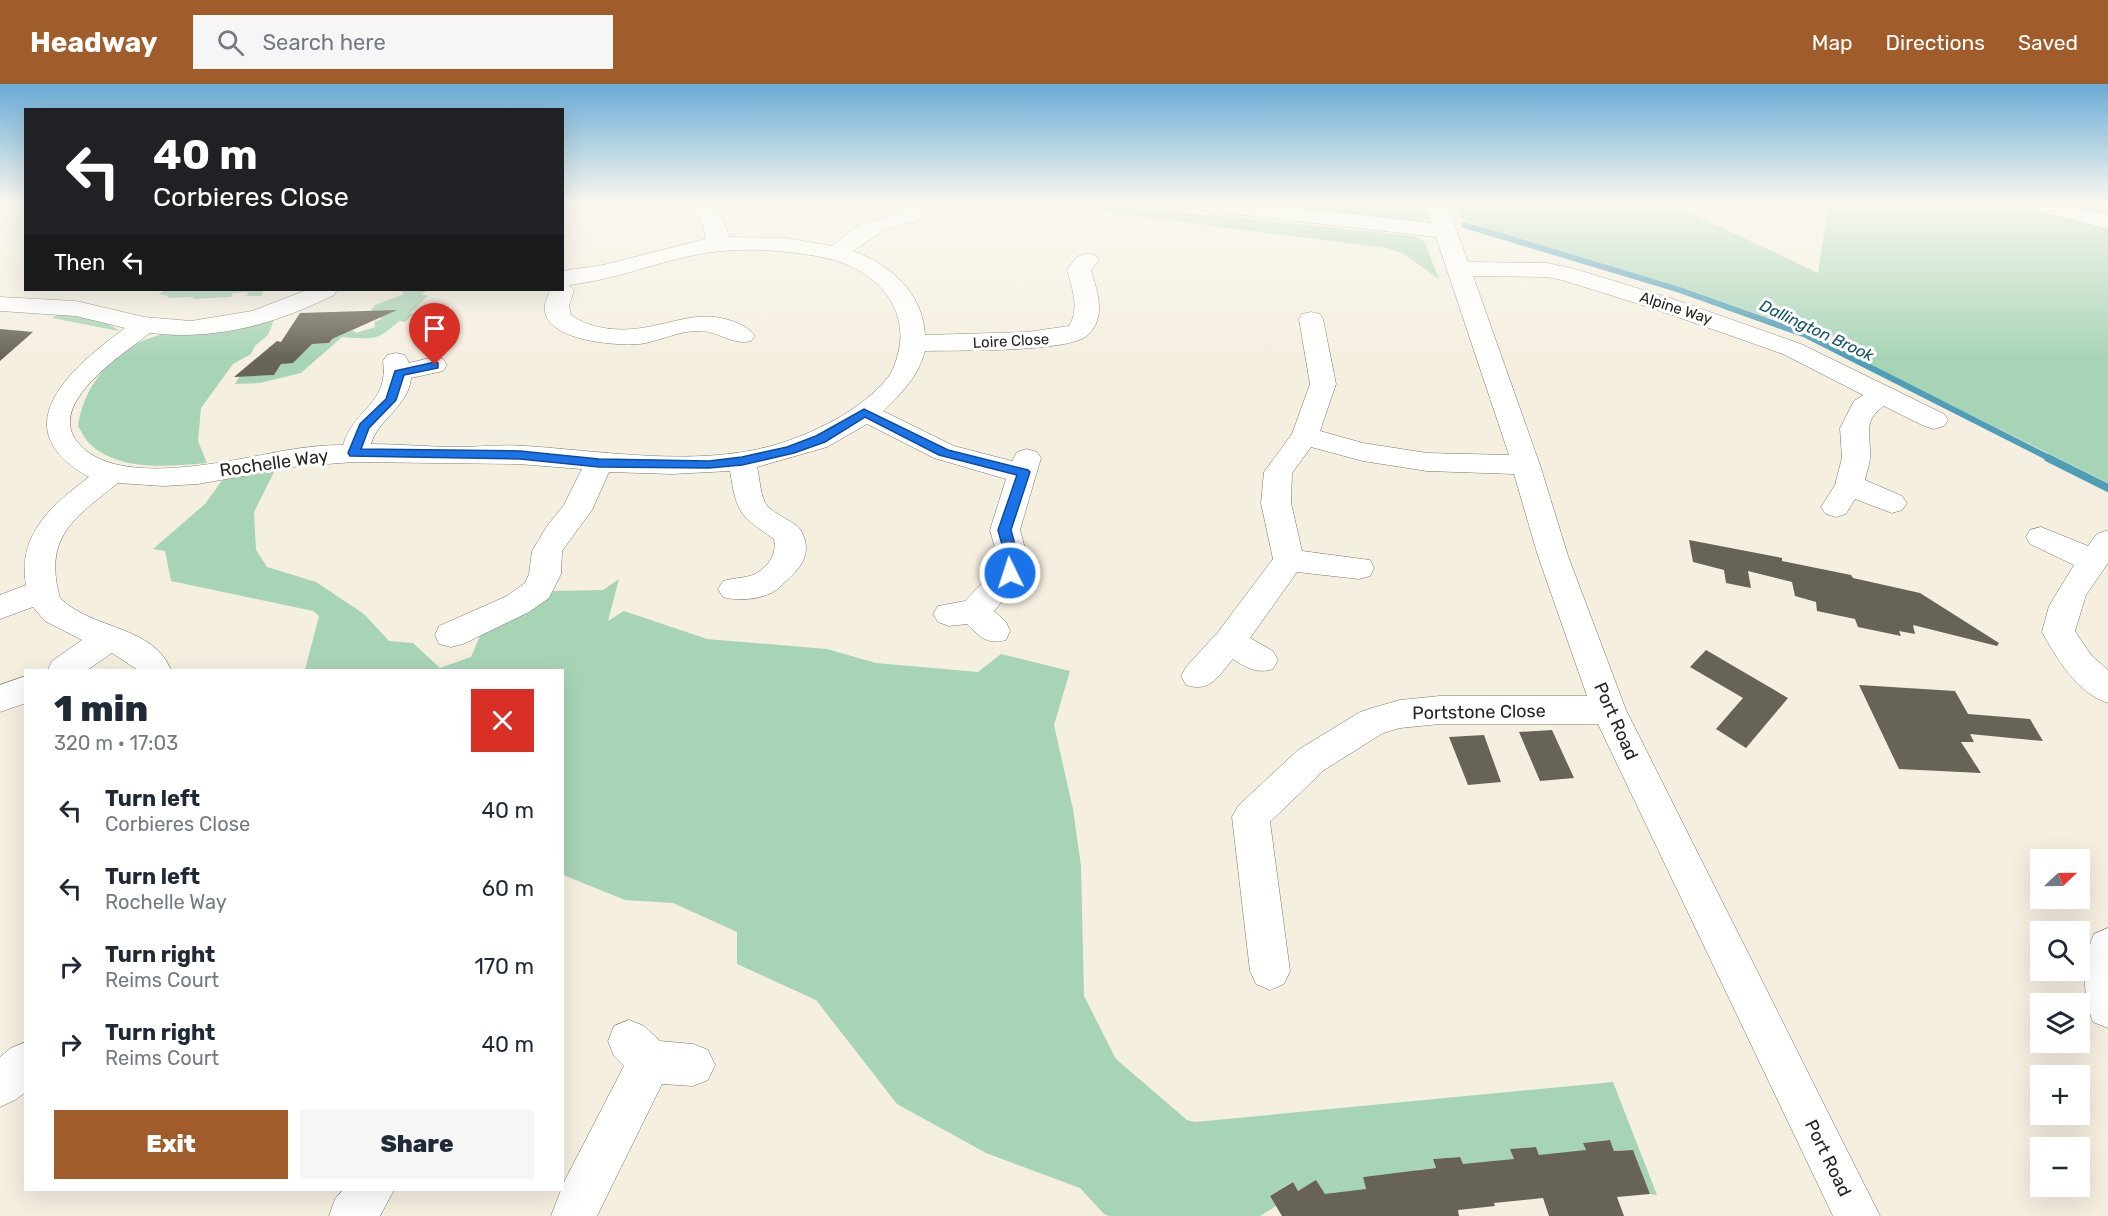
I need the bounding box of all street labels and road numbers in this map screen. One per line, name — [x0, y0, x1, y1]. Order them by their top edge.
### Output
street label: Alpine Way — [1637, 288, 1715, 328]
street label: Loire Close — [972, 330, 1050, 352]
street label: Rochelle Way — [218, 444, 330, 482]
street label: Port Road — [1589, 679, 1643, 763]
street label: Portstone Close — [1412, 700, 1546, 724]
street label: Port Road — [1800, 1116, 1856, 1200]

